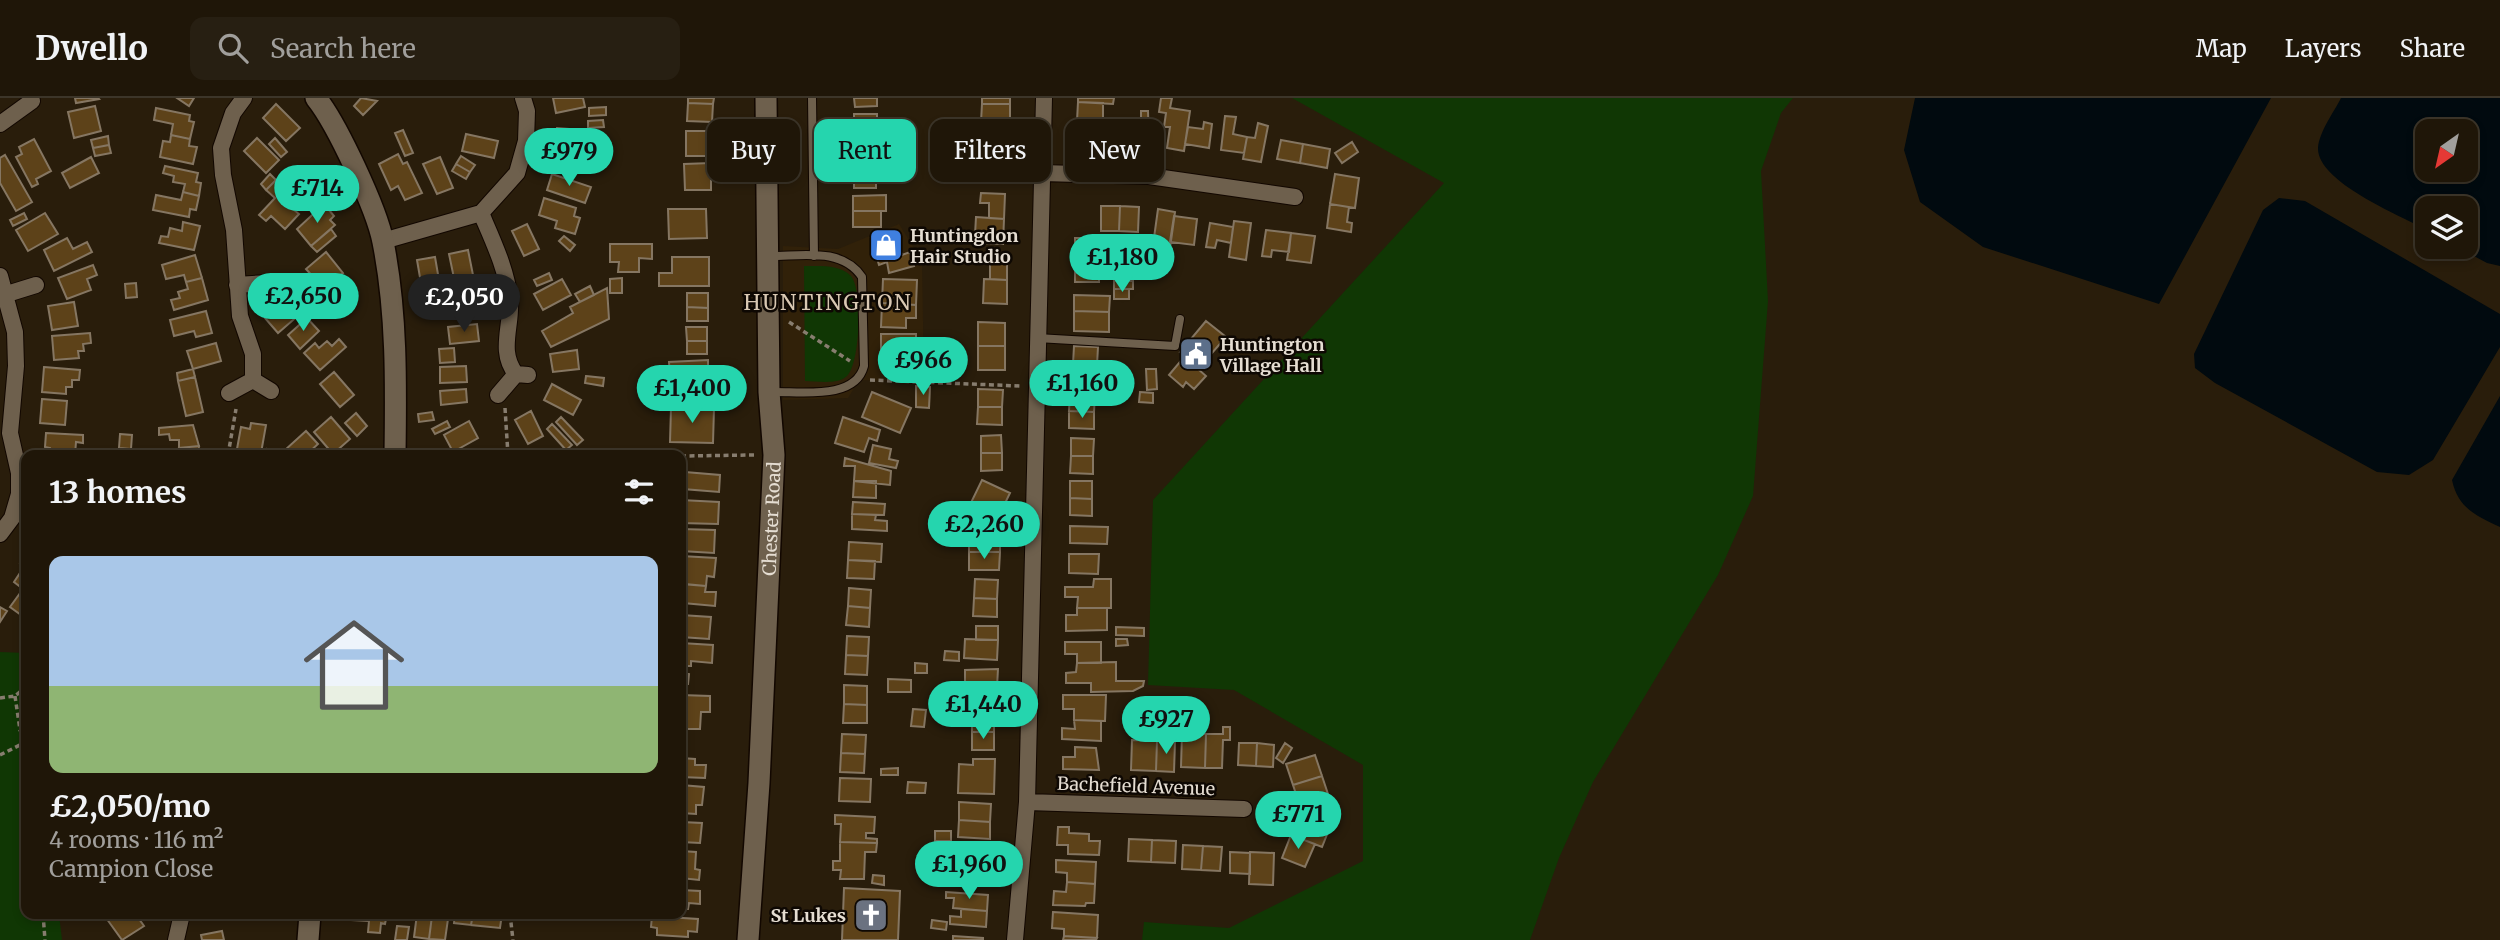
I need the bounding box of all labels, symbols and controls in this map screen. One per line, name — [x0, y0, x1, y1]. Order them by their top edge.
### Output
search box — [190, 17, 680, 80]
text: Dwello — [35, 28, 148, 69]
icon: search — [214, 29, 252, 67]
text: Search here — [270, 32, 416, 65]
text: Map — [2196, 33, 2247, 64]
text: Layers — [2285, 33, 2361, 64]
text: Share — [2399, 33, 2465, 64]
chip: Buy — [707, 119, 800, 182]
chip: Rent — [814, 119, 916, 182]
chip: Filters — [930, 119, 1051, 182]
chip: New — [1065, 119, 1164, 182]
north arrow — [2415, 119, 2478, 182]
map controls — [2415, 119, 2478, 259]
pin: £979 — [528, 129, 610, 188]
text: £979 — [540, 136, 598, 165]
pin: £714 — [276, 166, 358, 225]
text: £714 — [290, 173, 344, 202]
button: layers — [2415, 196, 2478, 259]
place label: Huntingdon Hair Studio — [910, 224, 1018, 268]
shop icon: Huntingdon Hair Studio — [867, 226, 905, 264]
pin: £1,180 — [1065, 234, 1179, 294]
text: £1,180 — [1085, 242, 1159, 271]
pin: £2,650 — [246, 274, 360, 333]
pin: £2,050 — [407, 274, 521, 334]
text: £2,650 — [264, 281, 342, 310]
text: £2,050 — [424, 282, 504, 311]
district label: HUNTINGTON — [744, 289, 912, 316]
place label: Huntington Village Hall — [1219, 333, 1325, 377]
public building icon: Huntington Village Hall — [1177, 335, 1215, 373]
pin: £966 — [882, 338, 964, 397]
text: £966 — [894, 345, 952, 374]
pin: £1,160 — [1025, 360, 1139, 420]
pin: £1,400 — [635, 366, 749, 425]
text: £1,160 — [1046, 368, 1118, 397]
text: £1,400 — [653, 373, 731, 402]
street label: Chester Road — [757, 461, 785, 576]
text: 13 homes — [49, 473, 187, 511]
icon: filters — [620, 473, 658, 511]
pin: £2,260 — [927, 502, 1041, 561]
text: £2,260 — [944, 509, 1024, 538]
icon: home — [291, 602, 417, 728]
pin: £1,440 — [926, 682, 1040, 741]
text: £1,440 — [944, 689, 1022, 718]
pin: £927 — [1125, 696, 1207, 756]
text: £927 — [1138, 704, 1194, 733]
street label: Bachefield Avenue — [1056, 772, 1216, 800]
text: £2,050/mo — [49, 787, 210, 825]
pin: £771 — [1257, 792, 1339, 851]
text: £771 — [1271, 799, 1325, 828]
text: 4 rooms · 116 m² — [49, 825, 224, 854]
pin: £1,960 — [912, 842, 1026, 901]
text: £1,960 — [931, 849, 1007, 878]
text: Campion Close — [49, 854, 213, 883]
church icon: St Lukes — [852, 896, 890, 934]
place label: St Lukes — [771, 904, 846, 927]

